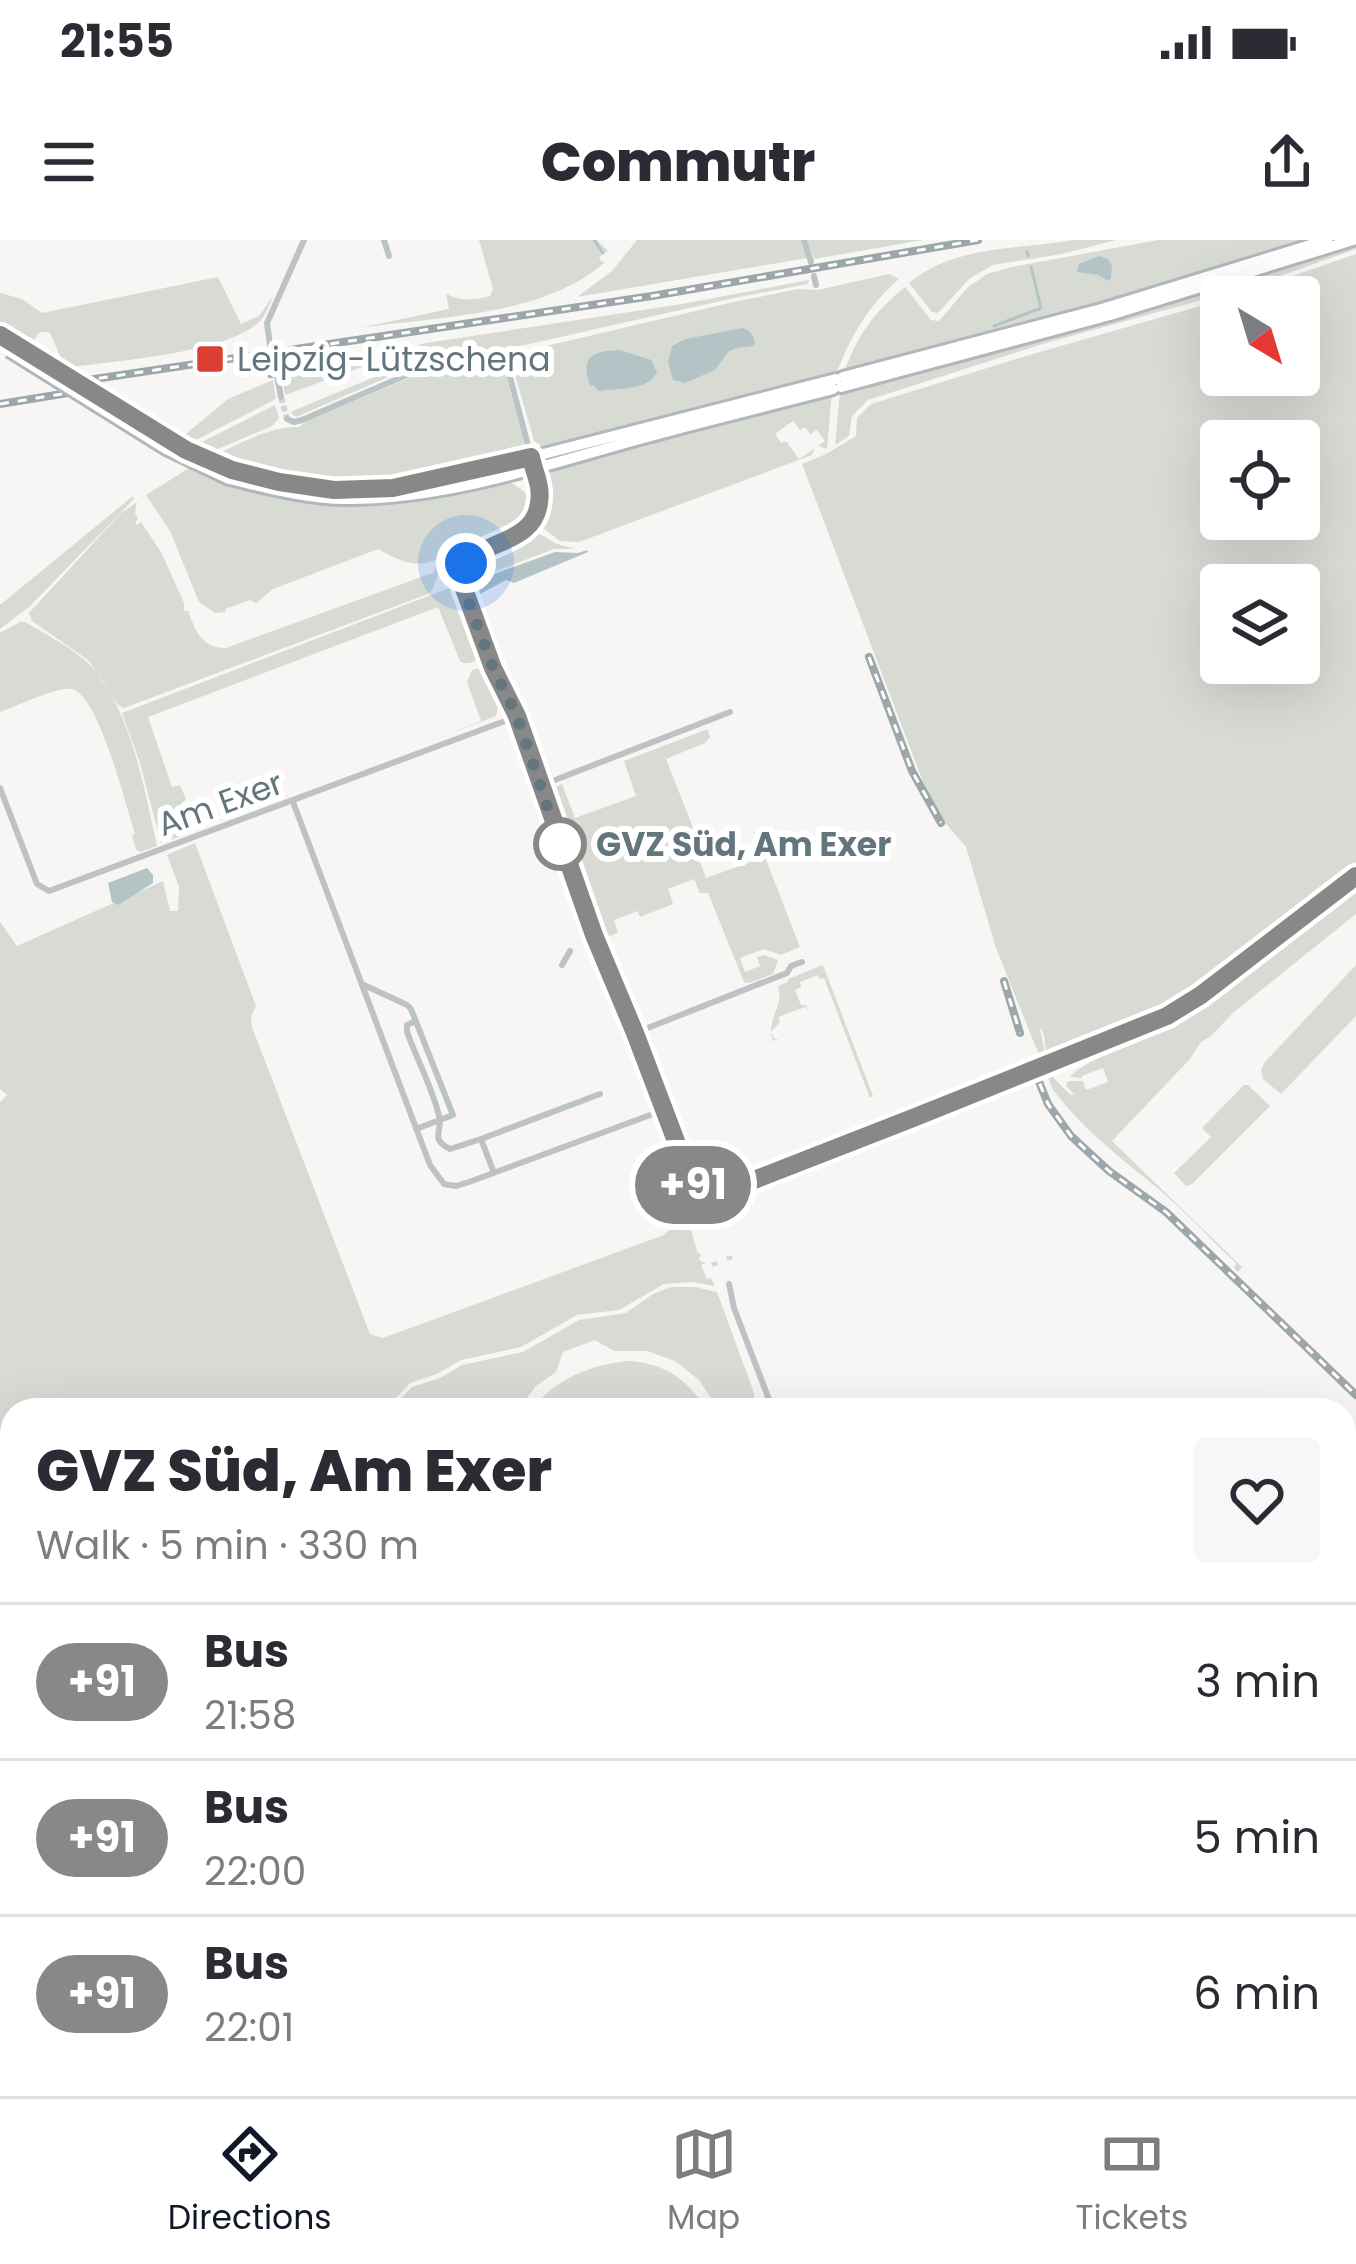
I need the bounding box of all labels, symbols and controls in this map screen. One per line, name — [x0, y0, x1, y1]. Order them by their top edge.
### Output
text: 21:55 — [60, 10, 174, 73]
text: Commutr — [541, 124, 815, 200]
icon: menu — [36, 129, 102, 195]
icon: share — [1254, 129, 1320, 195]
north arrow — [1200, 276, 1320, 396]
map controls — [1200, 276, 1320, 684]
place label: Leipzig-Lützschena — [237, 336, 550, 383]
marker: Leipzig-Lützschena — [194, 343, 226, 375]
button: locate — [1200, 420, 1320, 540]
your location — [436, 533, 496, 593]
button: layers — [1200, 564, 1320, 684]
street label: Am Exer — [151, 759, 290, 848]
marker: GVZ Süd, Am Exer — [535, 819, 585, 869]
place label: GVZ Süd, Am Exer — [596, 821, 891, 868]
line badge: +91 — [624, 1146, 762, 1224]
text: +91 — [659, 1155, 727, 1214]
text: GVZ Süd, Am Exer — [36, 1431, 552, 1511]
button: heart — [1194, 1437, 1320, 1563]
text: Walk · 5 min · 330 m — [36, 1518, 419, 1573]
text: Bus — [204, 1620, 289, 1683]
text: 3 min — [1195, 1650, 1320, 1713]
text: +91 — [68, 1652, 136, 1711]
text: 21:58 — [204, 1688, 296, 1743]
text: Bus — [204, 1776, 289, 1839]
text: 5 min — [1194, 1806, 1320, 1869]
text: +91 — [68, 1808, 136, 1867]
text: 22:00 — [204, 1844, 306, 1899]
text: Bus — [204, 1932, 289, 1995]
text: 6 min — [1193, 1962, 1320, 2025]
text: +91 — [68, 1964, 136, 2023]
text: 22:01 — [204, 2000, 294, 2055]
tab: Directions — [168, 2121, 332, 2243]
tab: Map — [667, 2121, 740, 2243]
tab: Tickets — [1076, 2121, 1188, 2243]

